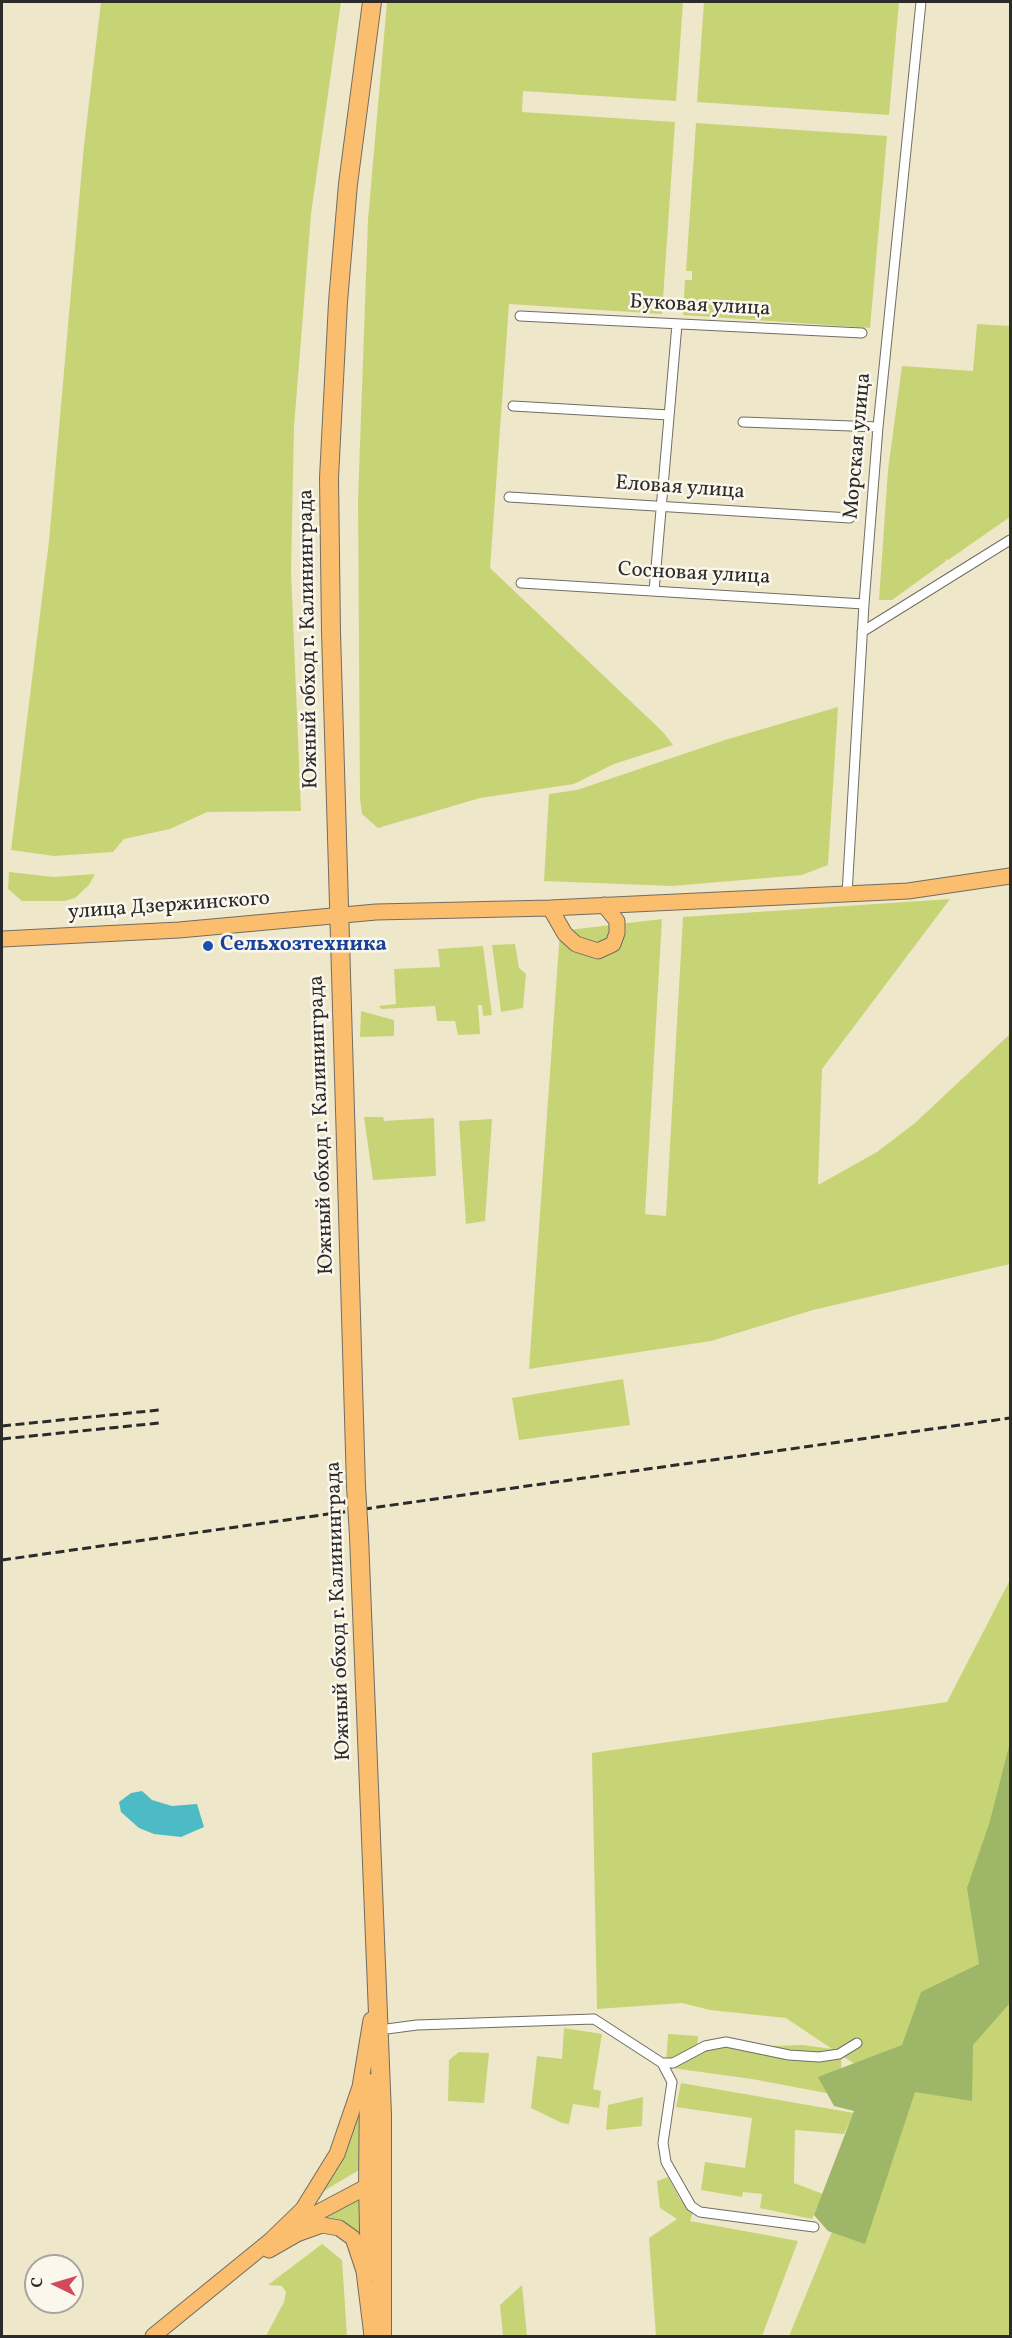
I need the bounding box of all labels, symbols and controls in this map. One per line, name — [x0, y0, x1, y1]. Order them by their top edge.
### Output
street label: Буковая улица — [629, 291, 771, 323]
street label: Морская улица — [840, 372, 878, 520]
street label: Еловая улица — [614, 472, 746, 506]
street label: Южный обход г. Калининграда — [295, 489, 325, 789]
street label: Сосновая улица — [617, 558, 771, 592]
street label: улица Дзержинского — [67, 887, 271, 927]
place label: Сельхозтехника — [220, 933, 387, 959]
marker: Сельхозтехника — [201, 939, 215, 953]
street label: Южный обход г. Калининграда — [305, 975, 341, 1275]
street label: Южный обход г. Калининграда — [322, 1461, 358, 1761]
north arrow — [24, 2254, 84, 2314]
text: С — [27, 2277, 49, 2289]

